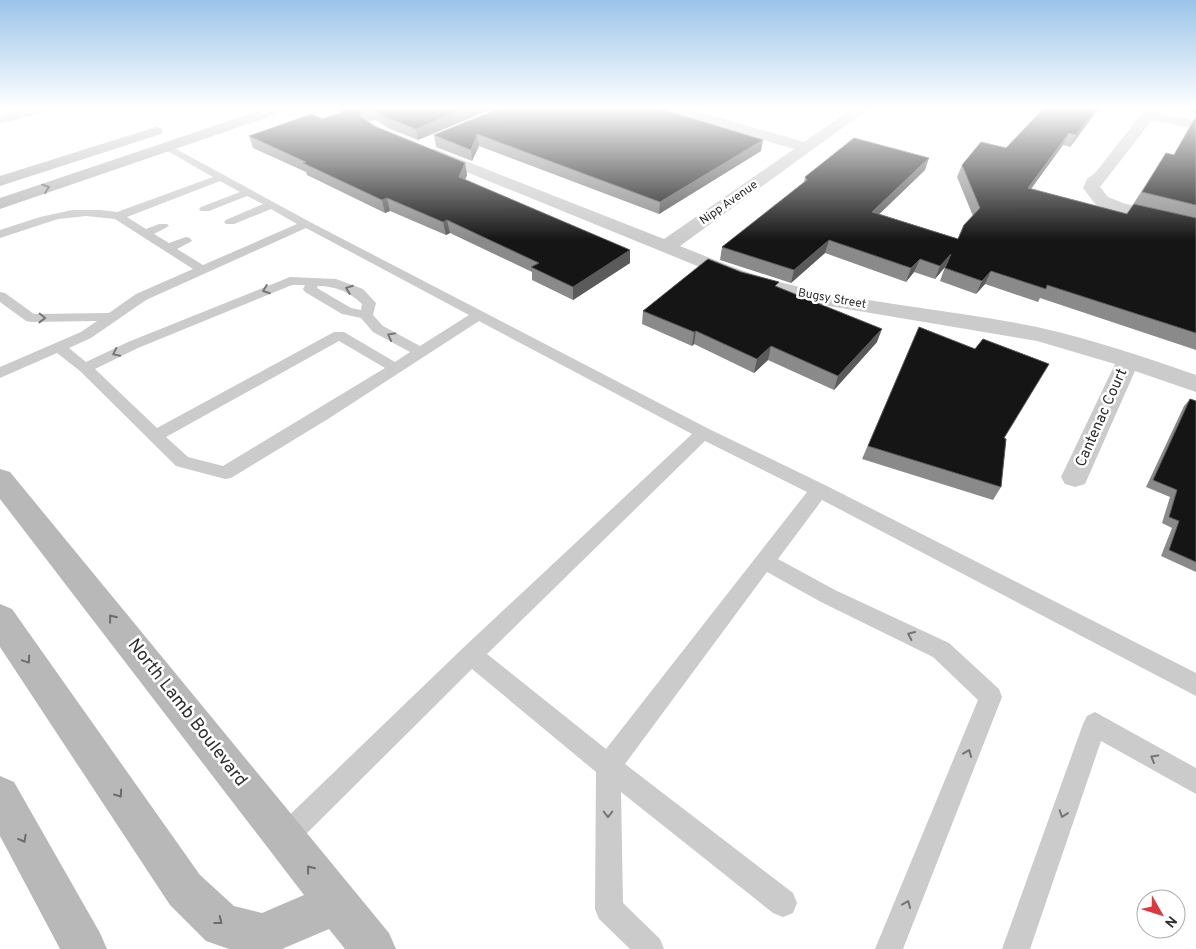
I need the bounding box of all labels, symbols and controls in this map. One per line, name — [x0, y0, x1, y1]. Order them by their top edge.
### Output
street label: Nipp Avenue — [697, 177, 761, 229]
one-way arrow — [41, 184, 50, 194]
one-way arrow — [262, 284, 271, 294]
one-way arrow — [345, 284, 354, 295]
street label: Bugsy Street — [797, 285, 867, 313]
one-way arrow — [38, 313, 46, 323]
one-way arrow — [388, 332, 397, 342]
one-way arrow — [112, 347, 121, 357]
street label: Cantenac Court — [1072, 366, 1132, 470]
one-way arrow — [109, 615, 118, 624]
one-way arrow — [907, 631, 916, 642]
street label: North Lamb Boulevard — [122, 634, 252, 792]
one-way arrow — [21, 654, 30, 663]
one-way arrow — [962, 749, 973, 758]
one-way arrow — [1150, 754, 1159, 764]
one-way arrow — [113, 788, 122, 798]
one-way arrow — [1059, 809, 1069, 818]
one-way arrow — [603, 811, 614, 819]
one-way arrow — [17, 833, 27, 842]
one-way arrow — [307, 866, 316, 875]
north arrow — [1136, 889, 1186, 939]
one-way arrow — [901, 900, 912, 909]
text: N — [1160, 912, 1180, 930]
one-way arrow — [213, 915, 222, 923]

